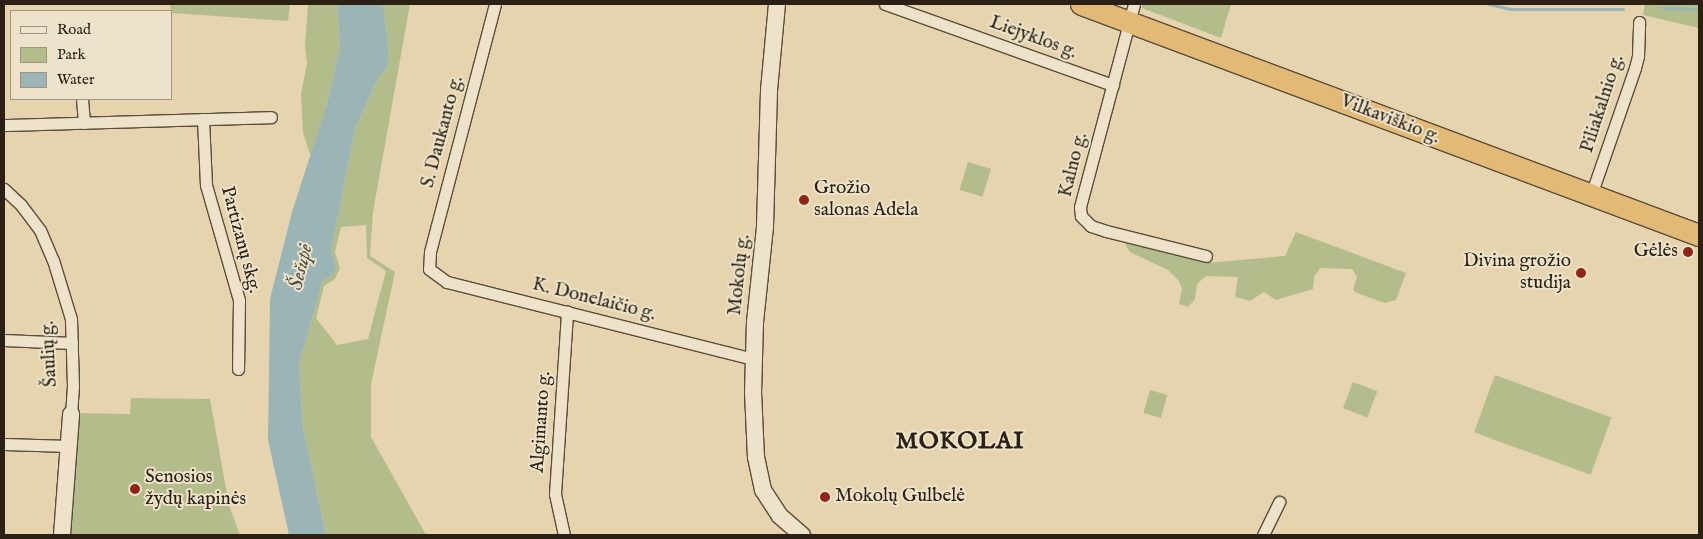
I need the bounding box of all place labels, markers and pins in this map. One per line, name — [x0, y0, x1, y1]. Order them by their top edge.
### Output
place label: Grožio salonas Adela — [814, 178, 918, 222]
marker: Grožio salonas Adela — [798, 194, 810, 206]
place label: Gėlės — [1634, 241, 1678, 263]
marker: Gėlės — [1682, 246, 1694, 258]
place label: Divina grožio studija — [1463, 251, 1571, 295]
marker: Divina grožio studija — [1575, 267, 1587, 279]
place label: Senosios žydų kapinės — [145, 467, 246, 511]
marker: Senosios žydų kapinės — [129, 483, 141, 495]
place label: Mokolų Gulbelė — [835, 486, 965, 508]
marker: Mokolų Gulbelė — [819, 491, 831, 503]

